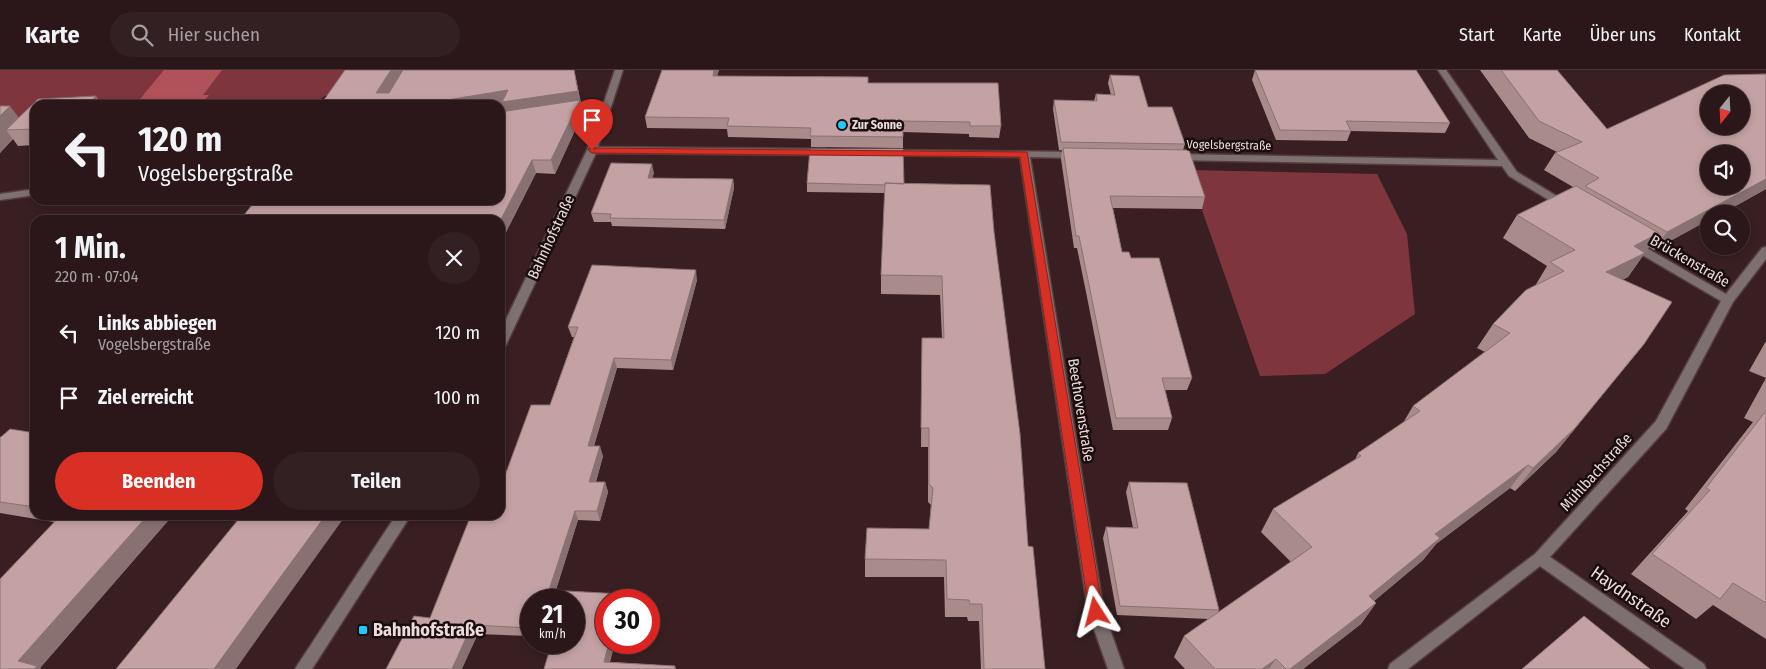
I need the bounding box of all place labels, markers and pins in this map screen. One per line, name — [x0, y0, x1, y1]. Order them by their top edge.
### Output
pin — [571, 99, 613, 150]
place label: Zur Sonne — [852, 118, 902, 132]
marker: Zur Sonne — [836, 119, 848, 131]
place label: Bahnhofstraße — [373, 619, 484, 641]
marker: Bahnhofstraße — [357, 624, 369, 636]

